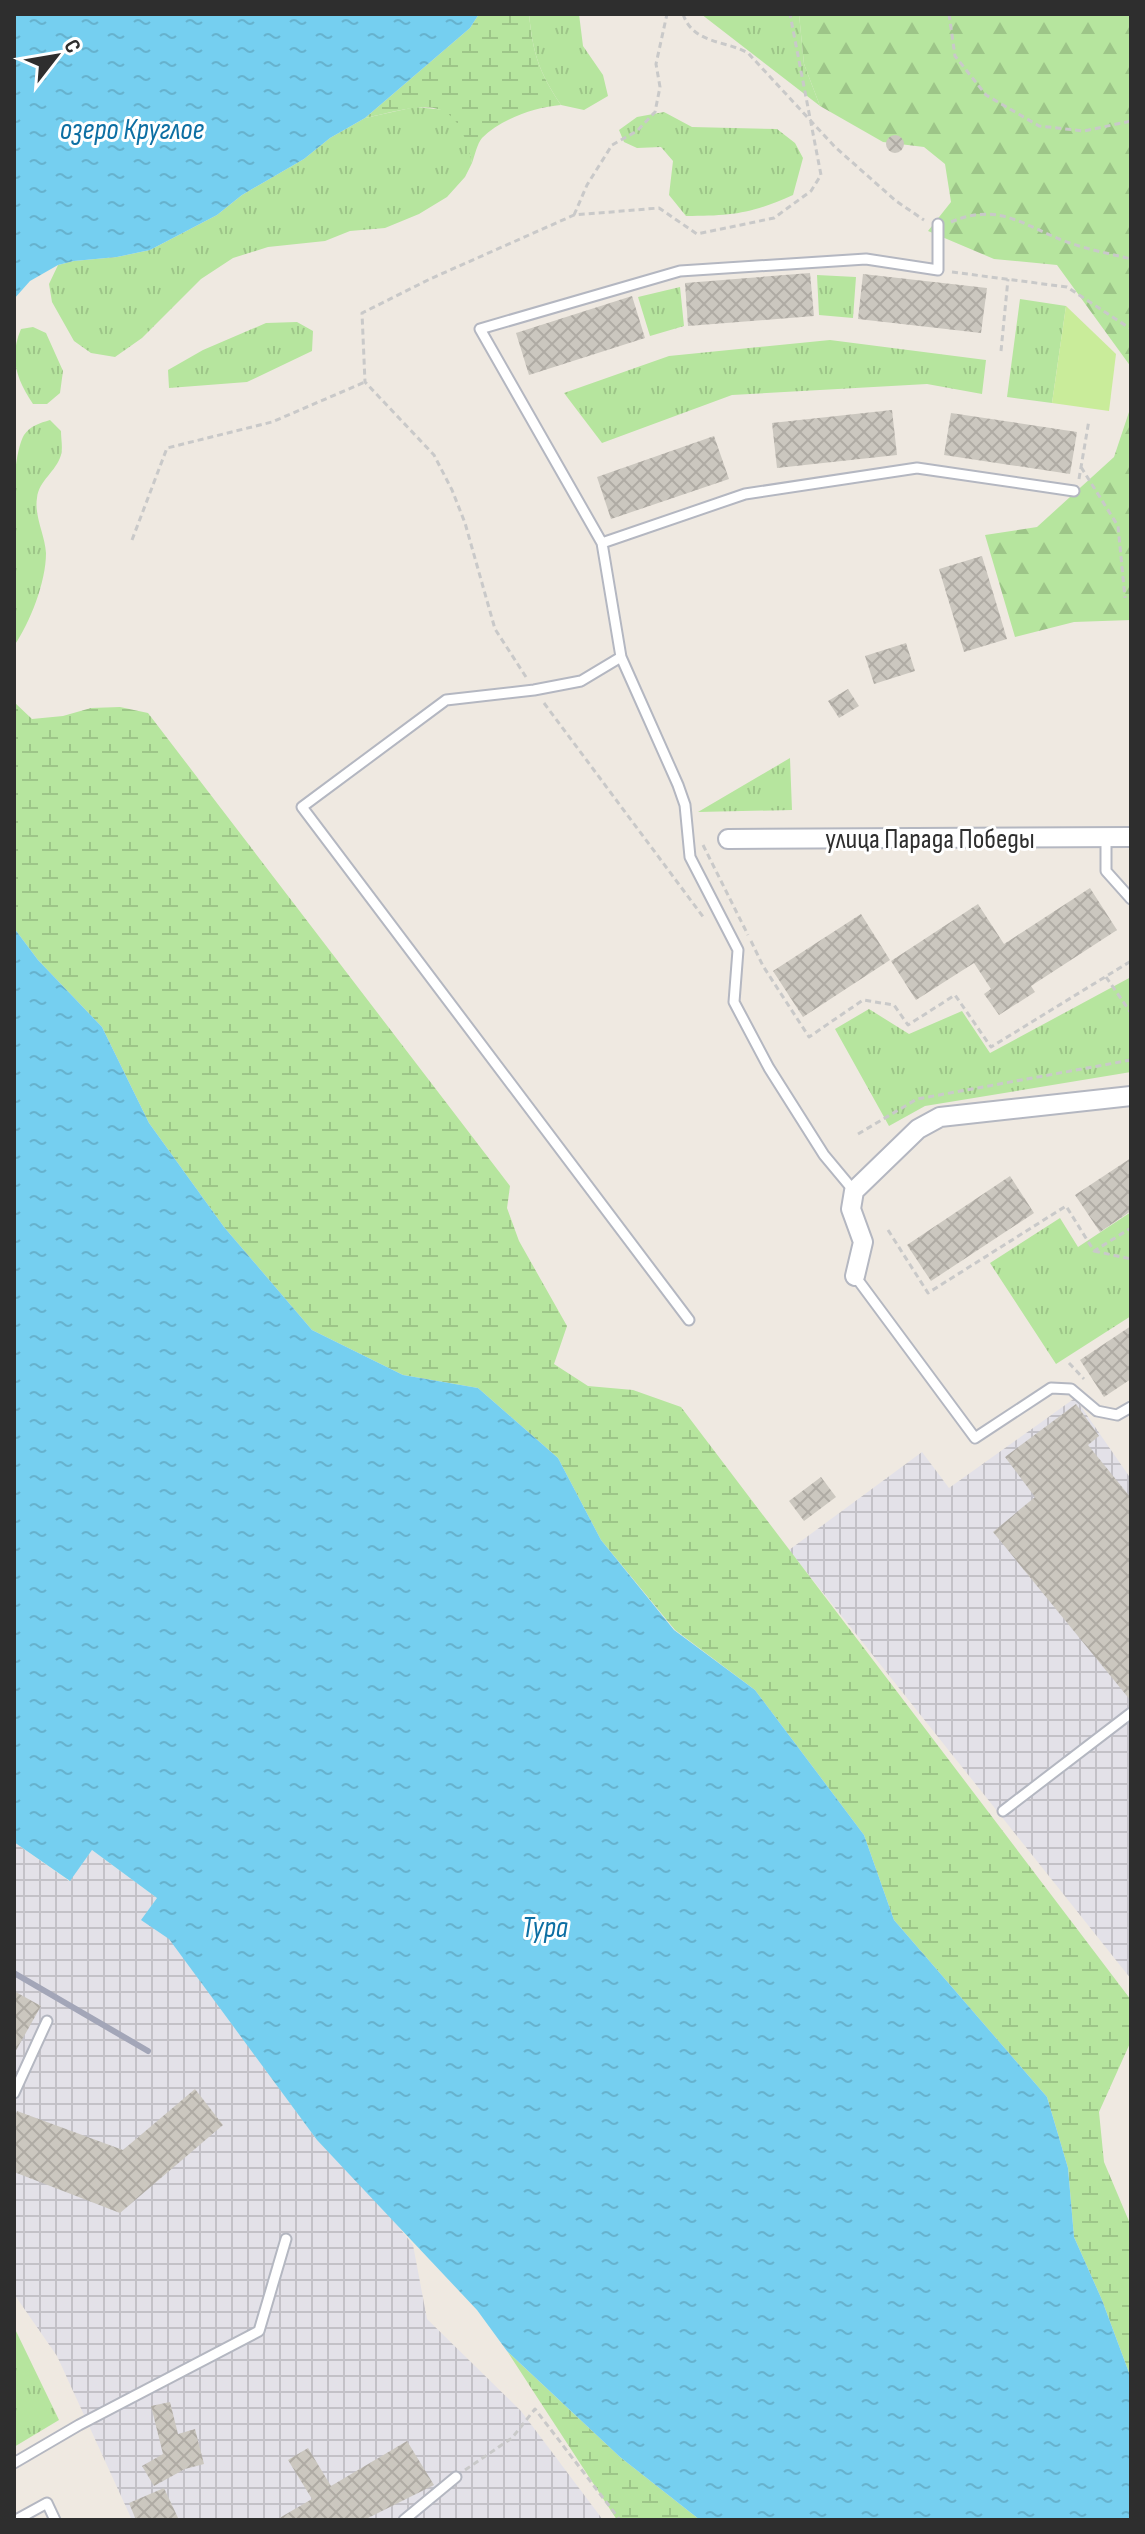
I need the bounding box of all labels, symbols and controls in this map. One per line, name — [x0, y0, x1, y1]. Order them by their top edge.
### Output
north arrow — [16, 16, 96, 96]
text: С — [57, 35, 86, 58]
water label: озеро Круглое — [60, 112, 205, 148]
street label: улица Парада Победы — [825, 823, 1035, 856]
water label: Тура — [522, 1910, 568, 1946]

